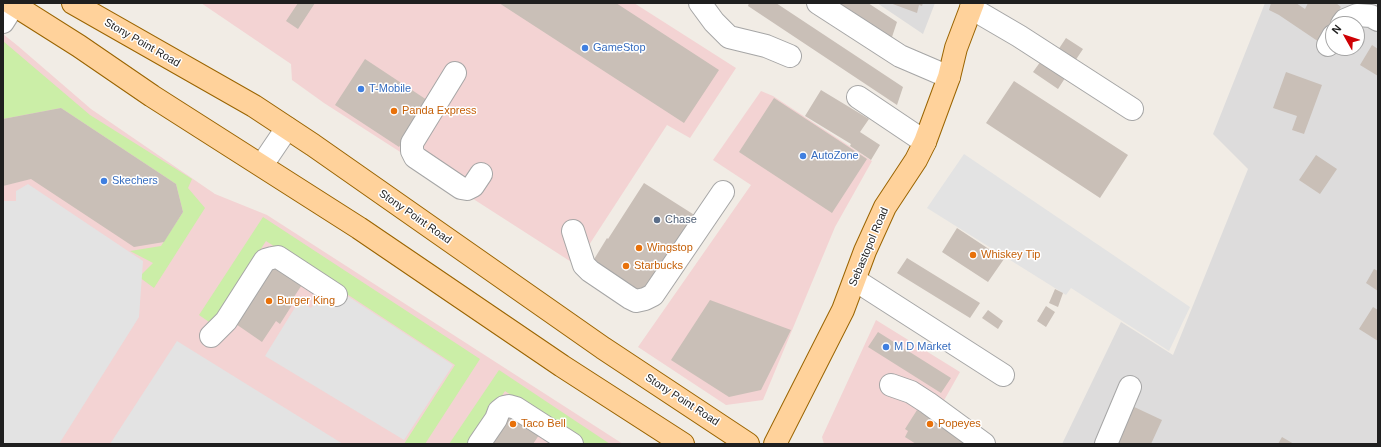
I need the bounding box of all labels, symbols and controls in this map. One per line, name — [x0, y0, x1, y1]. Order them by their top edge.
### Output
street label: Stony Point Road — [102, 16, 182, 70]
north arrow — [1325, 16, 1365, 56]
text: N — [1329, 22, 1344, 36]
place label: GameStop — [593, 41, 646, 55]
marker: GameStop — [580, 43, 590, 53]
place label: T-Mobile — [369, 82, 411, 96]
marker: T-Mobile — [356, 84, 366, 94]
place label: Panda Express — [402, 104, 477, 118]
marker: Panda Express — [389, 106, 399, 116]
place label: AutoZone — [811, 149, 859, 163]
marker: AutoZone — [798, 151, 808, 161]
place label: Skechers — [112, 174, 158, 188]
marker: Skechers — [99, 176, 109, 186]
street label: Stony Point Road — [376, 187, 454, 247]
street label: Sebastopol Road — [846, 206, 892, 288]
place label: Chase — [665, 213, 697, 227]
marker: Chase — [652, 215, 662, 225]
place label: Wingstop — [647, 241, 693, 255]
marker: Wingstop — [634, 243, 644, 253]
place label: Whiskey Tip — [981, 248, 1040, 262]
marker: Whiskey Tip — [968, 250, 978, 260]
place label: Starbucks — [634, 259, 683, 273]
marker: Starbucks — [621, 261, 631, 271]
place label: Burger King — [277, 294, 335, 308]
marker: Burger King — [264, 296, 274, 306]
place label: M D Market — [894, 340, 951, 354]
marker: M D Market — [881, 342, 891, 352]
street label: Stony Point Road — [643, 371, 721, 429]
place label: Taco Bell — [521, 417, 566, 431]
place label: Popeyes — [938, 417, 981, 431]
marker: Taco Bell — [508, 419, 518, 429]
marker: Popeyes — [925, 419, 935, 429]

